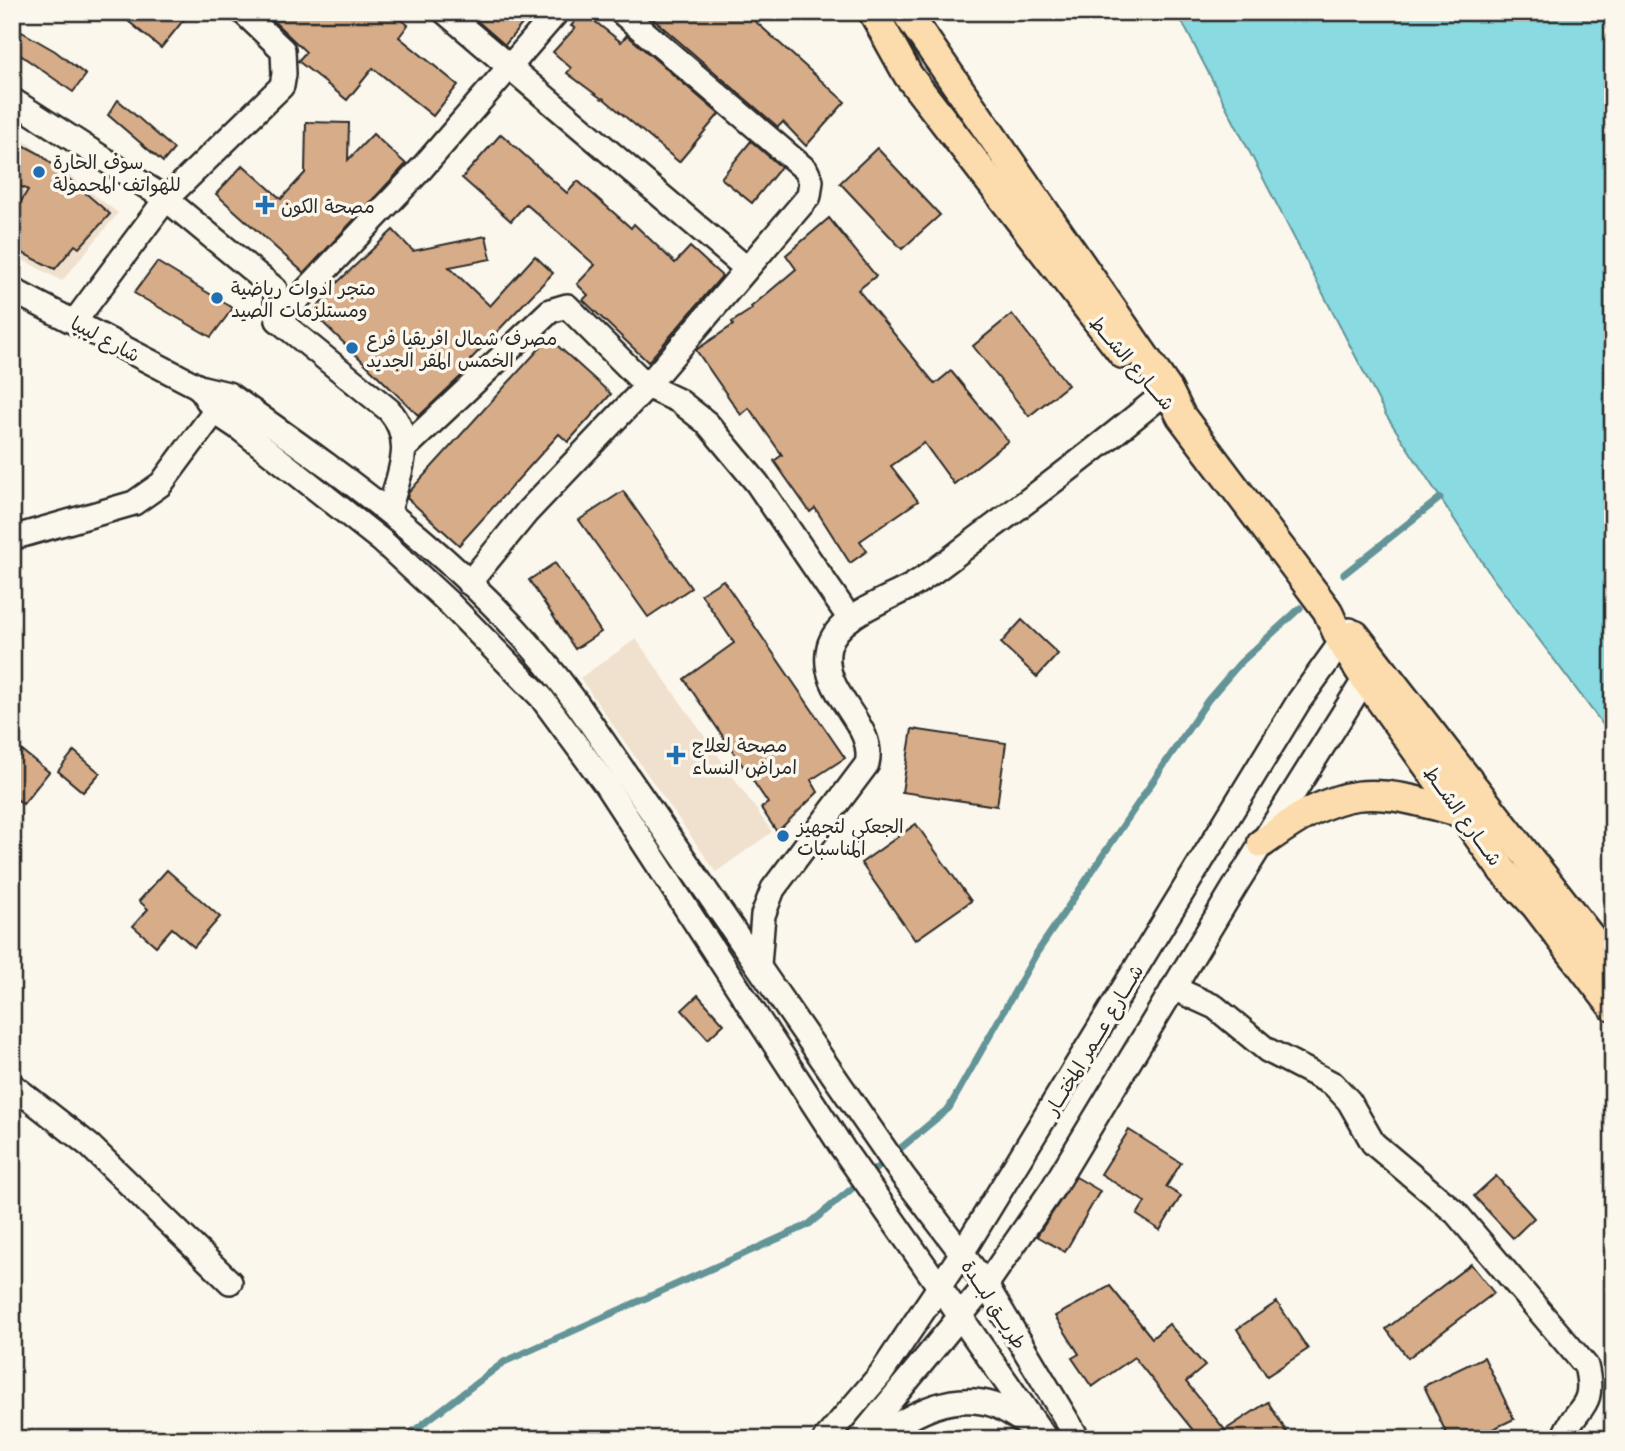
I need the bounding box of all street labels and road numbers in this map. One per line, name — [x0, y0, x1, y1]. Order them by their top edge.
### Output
street label: شارع ليبيا — [66, 308, 146, 369]
street label: شــــارع الشـــط — [1083, 308, 1182, 416]
street label: شــــارع الشـــط — [1417, 759, 1510, 872]
street label: شــــارع عـــمر المختـــار — [1036, 958, 1150, 1122]
street label: طريـــق لبـــدة — [956, 1254, 1034, 1354]

